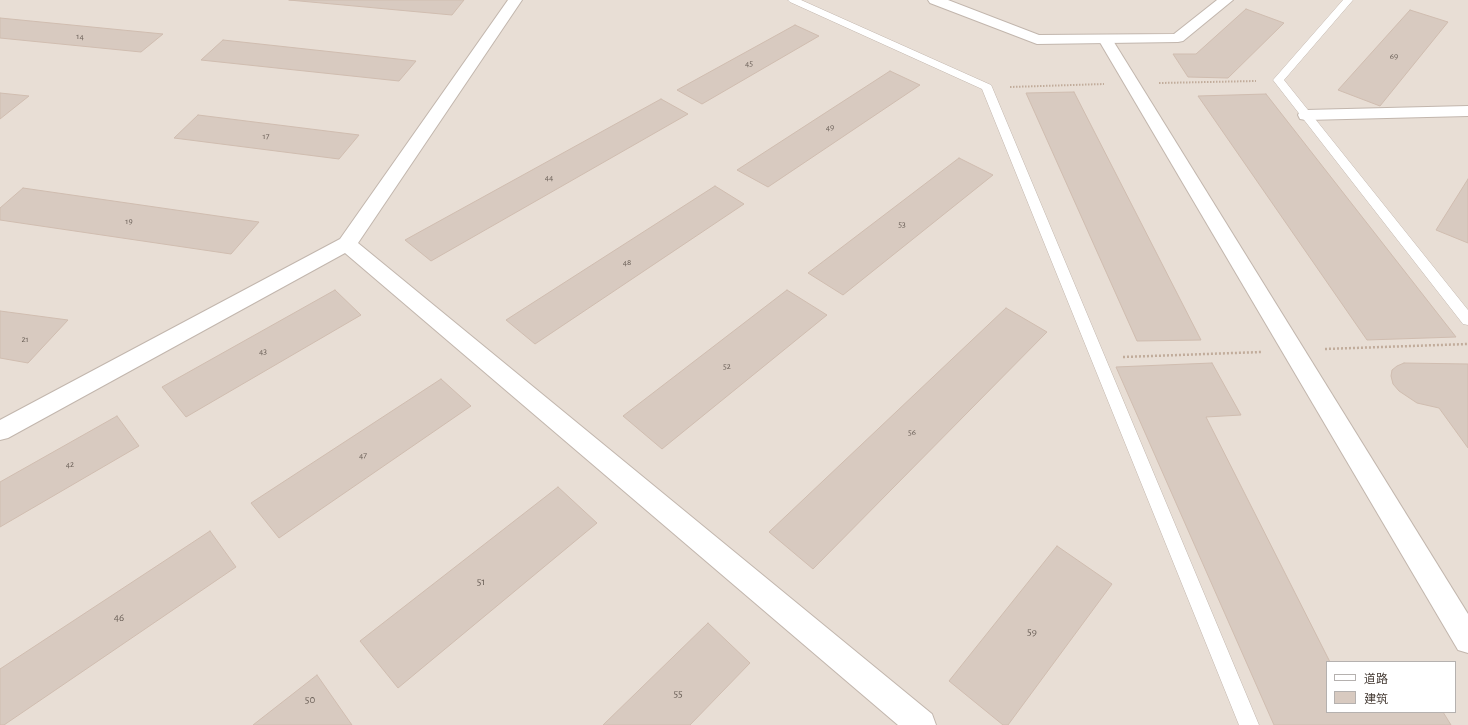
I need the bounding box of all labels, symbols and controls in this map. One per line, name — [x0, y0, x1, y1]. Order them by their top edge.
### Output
house number: 14 — [76, 31, 84, 41]
house number: 69 — [1390, 51, 1398, 61]
house number: 45 — [745, 58, 753, 68]
house number: 49 — [826, 122, 834, 132]
house number: 17 — [263, 131, 269, 141]
house number: 44 — [545, 172, 553, 182]
house number: 19 — [125, 216, 133, 226]
house number: 53 — [898, 219, 906, 229]
house number: 48 — [623, 257, 631, 267]
house number: 21 — [21, 334, 29, 344]
house number: 43 — [259, 346, 267, 356]
house number: 52 — [723, 361, 731, 371]
house number: 56 — [908, 427, 916, 437]
house number: 47 — [359, 450, 367, 460]
house number: 42 — [66, 459, 74, 469]
house number: 51 — [477, 575, 485, 589]
house number: 46 — [114, 611, 124, 625]
house number: 59 — [1027, 625, 1037, 639]
legend — [1326, 661, 1456, 713]
text: 道路 — [1364, 673, 1388, 685]
house number: 55 — [673, 687, 683, 701]
house number: 50 — [305, 693, 315, 707]
text: 建筑 — [1364, 693, 1388, 705]

